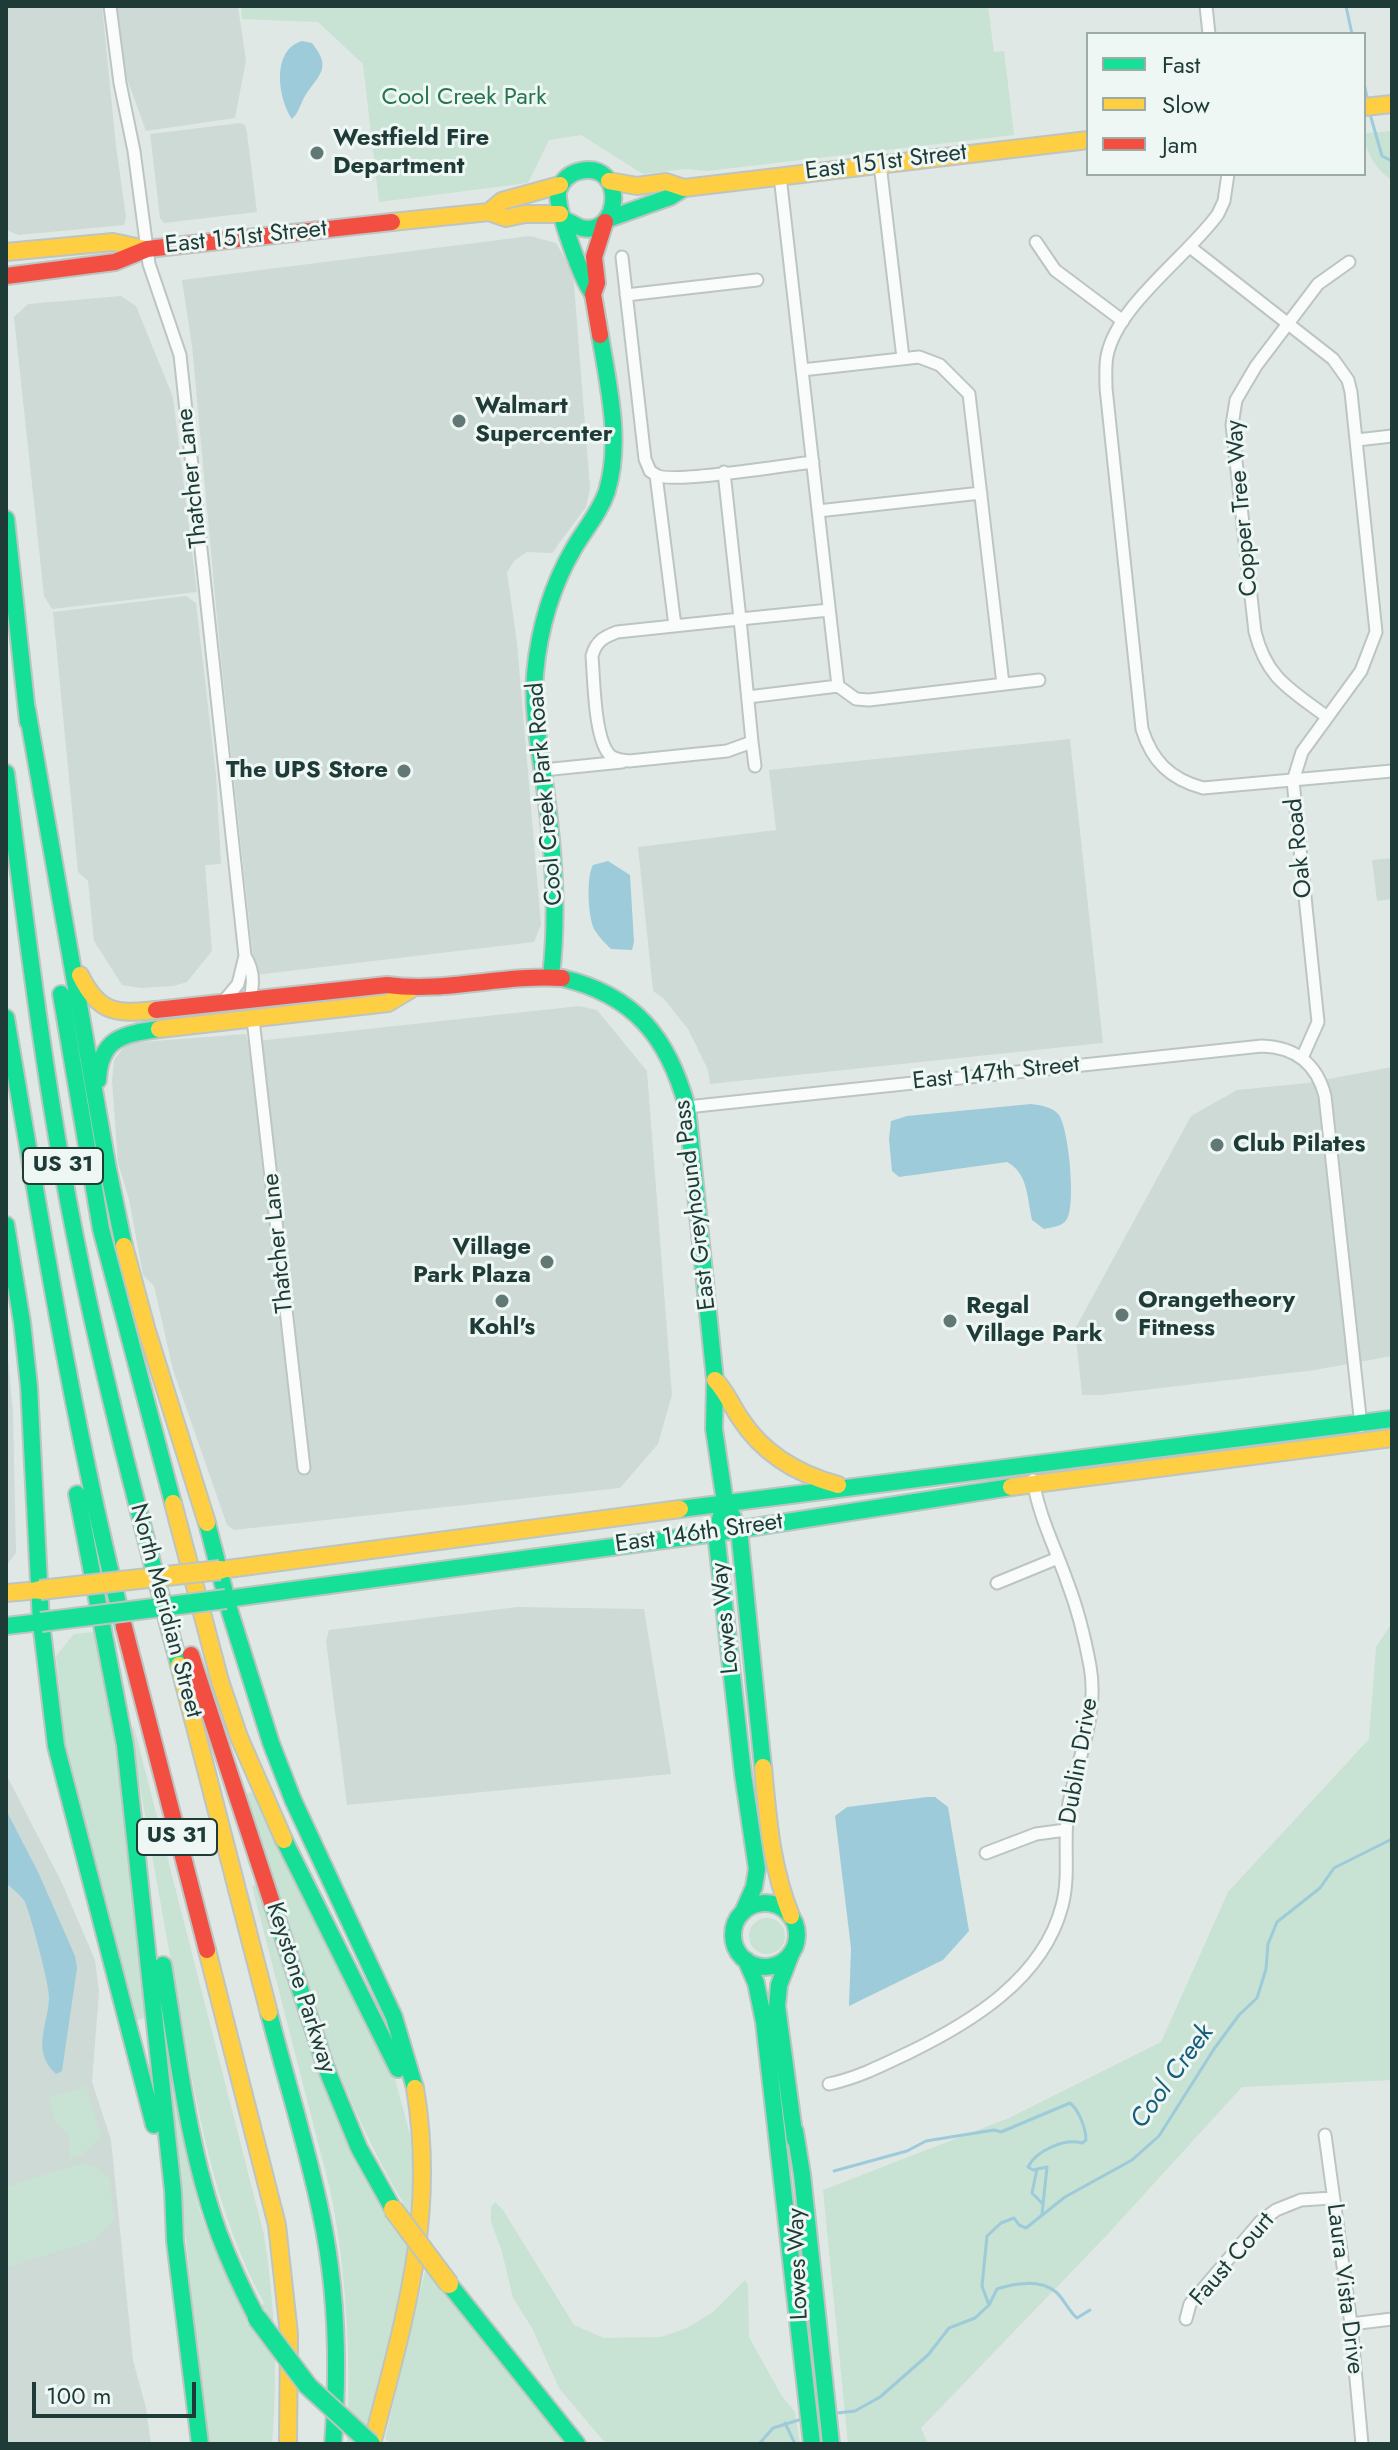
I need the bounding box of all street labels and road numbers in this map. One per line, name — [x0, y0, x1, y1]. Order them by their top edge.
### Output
street label: East 151st Street — [804, 139, 968, 187]
street label: East 151st Street — [164, 215, 328, 261]
street label: Thatcher Lane — [171, 407, 215, 549]
street label: Copper Tree Way — [1221, 419, 1265, 597]
street label: Cool Creek Park Road — [522, 681, 570, 907]
street label: Oak Road — [1280, 797, 1320, 899]
street label: East 147th Street — [911, 1051, 1081, 1097]
street label: East Greyhound Pass — [669, 1098, 723, 1312]
road number: US 31 — [23, 1148, 103, 1184]
street label: Thatcher Lane — [257, 1172, 301, 1314]
street label: North Meridian Street — [123, 1501, 207, 1721]
street label: East 146th Street — [613, 1508, 785, 1560]
street label: Lowes Way — [706, 1561, 746, 1675]
street label: Dublin Drive — [1055, 1696, 1105, 1826]
road number: US 31 — [137, 1819, 217, 1855]
street label: Keystone Parkway — [259, 1899, 341, 2077]
street label: Laura Vista Drive — [1319, 2202, 1369, 2376]
street label: Lowes Way — [783, 2207, 815, 2321]
street label: Faust Court — [1185, 2207, 1281, 2313]

